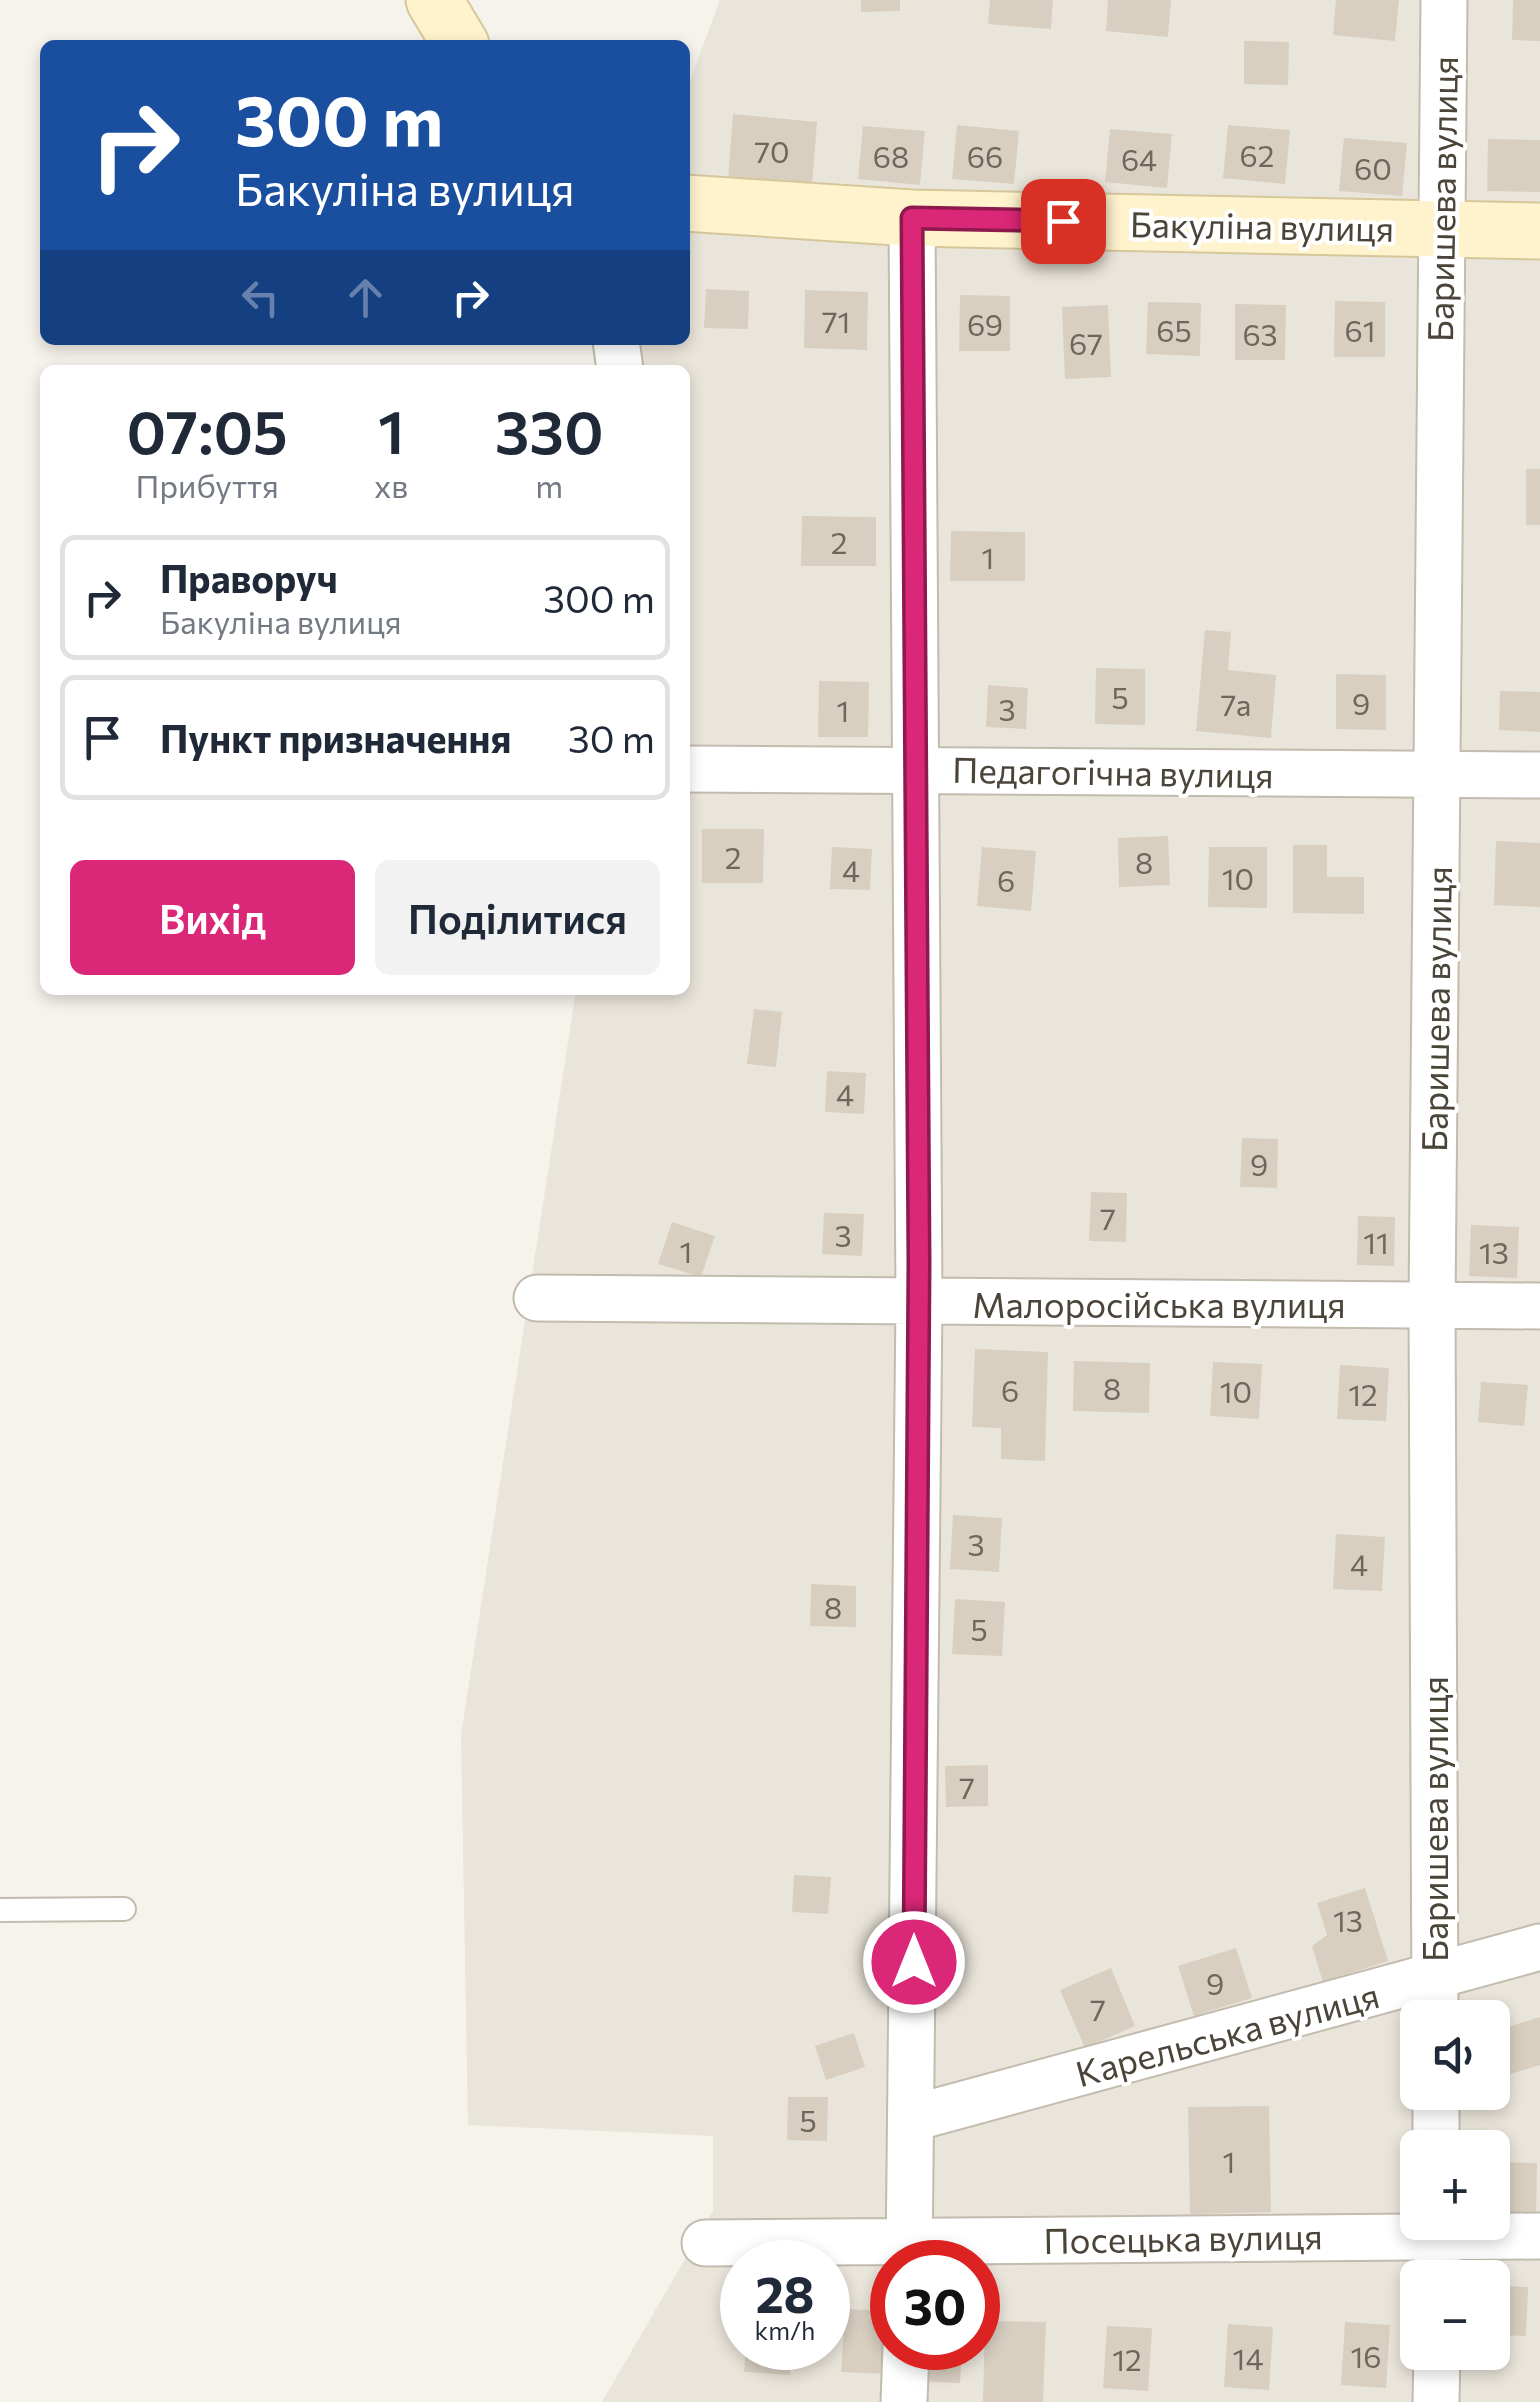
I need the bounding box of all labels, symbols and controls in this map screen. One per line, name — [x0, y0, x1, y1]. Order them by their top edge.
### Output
street label: Баришева вулиця — [1417, 56, 1465, 342]
text: 300 m — [235, 75, 443, 160]
icon: right — [70, 80, 200, 210]
house number: 70 — [754, 132, 790, 169]
house number: 62 — [1240, 136, 1274, 173]
house number: 68 — [873, 137, 909, 174]
house number: 66 — [967, 137, 1003, 174]
house number: 64 — [1121, 140, 1157, 177]
house number: 60 — [1354, 149, 1392, 186]
text: Бакуліна вулиця — [235, 160, 575, 215]
pin — [1021, 179, 1106, 264]
icon: arrive — [1036, 194, 1091, 249]
street label: Бакуліна вулиця — [1130, 201, 1394, 249]
icon: left — [233, 270, 288, 325]
icon: ahead — [338, 270, 393, 325]
icon: right — [443, 270, 498, 325]
house number: 71 — [822, 302, 850, 339]
house number: 69 — [967, 305, 1003, 342]
house number: 65 — [1156, 311, 1192, 348]
house number: 61 — [1344, 311, 1376, 348]
house number: 63 — [1242, 315, 1278, 352]
house number: 67 — [1069, 324, 1103, 361]
text: 07:05 — [126, 393, 288, 466]
text: 1 — [378, 393, 405, 466]
text: 330 — [495, 393, 604, 466]
text: Прибуття — [136, 465, 279, 505]
text: хв — [374, 465, 408, 505]
text: m — [535, 465, 563, 505]
house number: 2 — [831, 523, 847, 560]
house number: 1 — [982, 538, 994, 575]
text: Праворуч — [160, 554, 338, 601]
icon: right — [75, 570, 130, 625]
text: 300 m — [543, 574, 655, 621]
text: Бакуліна вулиця — [160, 601, 402, 641]
house number: 5 — [1111, 678, 1129, 715]
house number: 9 — [1352, 684, 1370, 721]
house number: 7а — [1221, 685, 1251, 722]
house number: 3 — [998, 690, 1016, 727]
house number: 1 — [837, 691, 849, 728]
icon: arrive — [75, 710, 130, 765]
text: Пункт призначення — [160, 714, 511, 761]
text: 30 m — [568, 714, 655, 761]
street label: Педагогічна вулиця — [952, 747, 1274, 795]
house number: 2 — [725, 838, 741, 875]
house number: 8 — [1135, 843, 1153, 880]
house number: 4 — [842, 851, 860, 888]
house number: 10 — [1222, 859, 1254, 896]
button: Вихід — [70, 860, 355, 975]
button: Поділитися — [375, 860, 660, 975]
house number: 6 — [997, 861, 1015, 898]
street label: Баришева вулиця — [1411, 866, 1459, 1152]
house number: 4 — [836, 1075, 854, 1112]
house number: 9 — [1250, 1145, 1268, 1182]
house number: 7 — [1100, 1199, 1116, 1236]
house number: 3 — [834, 1216, 852, 1253]
house number: 11 — [1363, 1223, 1389, 1260]
house number: 1 — [680, 1232, 692, 1269]
house number: 13 — [1479, 1233, 1509, 1270]
street label: Малоросійська вулиця — [972, 1282, 1346, 1325]
house number: 8 — [1103, 1369, 1121, 1406]
house number: 6 — [1001, 1371, 1019, 1408]
house number: 10 — [1220, 1372, 1252, 1409]
house number: 12 — [1348, 1375, 1378, 1412]
house number: 3 — [967, 1525, 985, 1562]
house number: 4 — [1350, 1545, 1368, 1582]
house number: 8 — [824, 1588, 842, 1625]
house number: 5 — [970, 1610, 988, 1647]
street label: Баришева вулиця — [1412, 1676, 1455, 1962]
house number: 7 — [959, 1768, 975, 1805]
house number: 13 — [1333, 1901, 1363, 1938]
position arrow — [862, 1910, 966, 2014]
house number: 9 — [1206, 1964, 1224, 2001]
street label: Карельська вулиця — [1071, 1972, 1383, 2094]
house number: 7 — [1090, 1990, 1106, 2027]
map controls — [1400, 2000, 1510, 2370]
button: sound — [1400, 2000, 1510, 2110]
house number: 5 — [799, 2101, 817, 2138]
button: + — [1400, 2130, 1510, 2240]
house number: 1 — [1223, 2142, 1235, 2179]
street label: Посецька вулиця — [1043, 2213, 1323, 2261]
speed limit sign: 30 — [870, 2240, 1000, 2370]
button: − — [1400, 2260, 1510, 2370]
text: 28 — [755, 2262, 815, 2323]
text: km/h — [755, 2315, 815, 2345]
house number: 16 — [1350, 2337, 1382, 2374]
house number: 14 — [1233, 2339, 1263, 2376]
house number: 12 — [1112, 2340, 1142, 2377]

